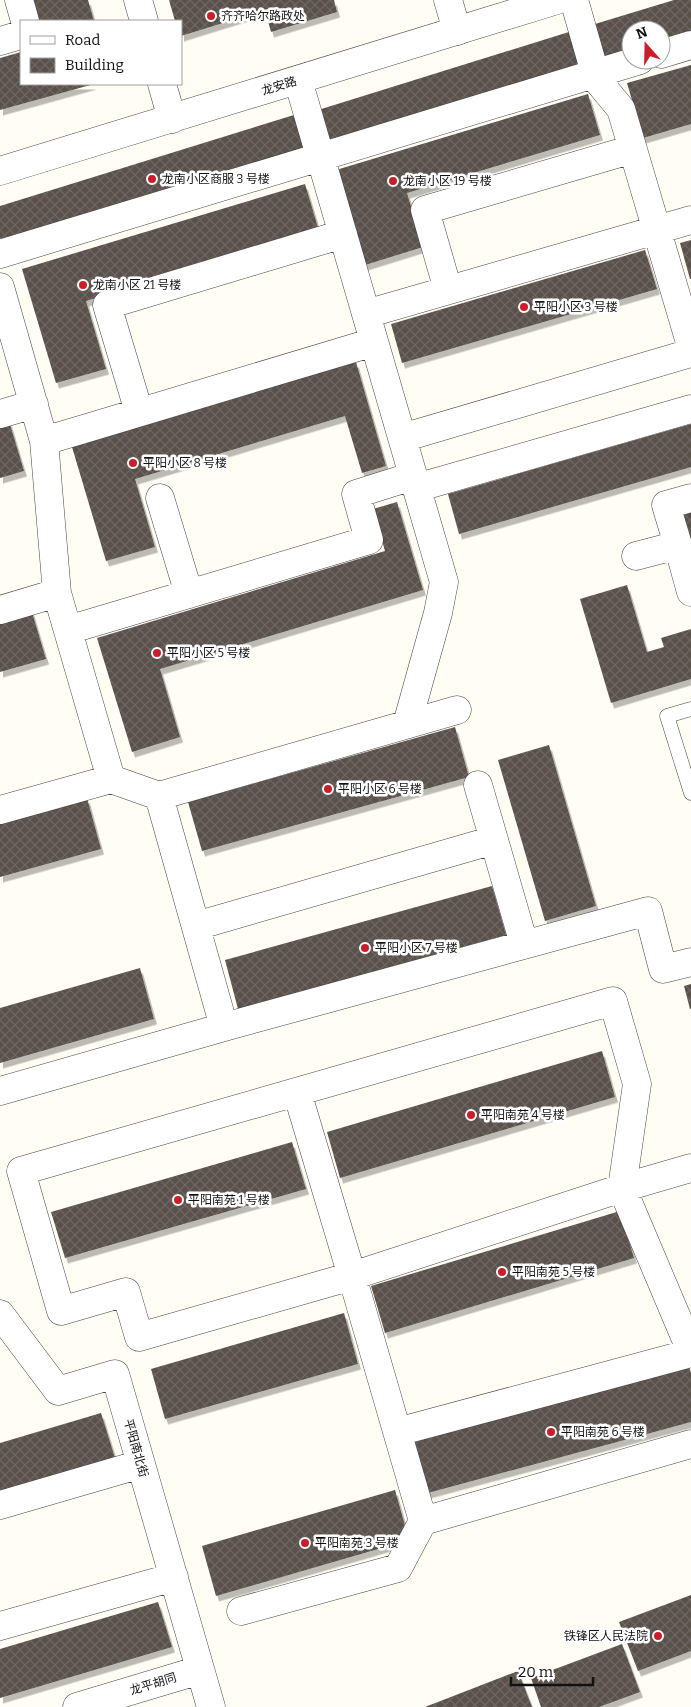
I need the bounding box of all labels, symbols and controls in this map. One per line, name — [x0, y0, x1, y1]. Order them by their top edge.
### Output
place label: 齐齐哈尔路政处 — [221, 9, 305, 23]
marker: 齐齐哈尔路政处 — [205, 10, 217, 22]
legend — [20, 20, 182, 85]
north arrow — [621, 20, 671, 70]
text: N — [634, 23, 650, 43]
text: Road — [65, 31, 100, 49]
text: Building — [65, 56, 124, 74]
street label: 龙安路 — [260, 74, 298, 98]
place label: 龙南小区商服 3 号楼 — [162, 172, 270, 186]
marker: 龙南小区商服 3 号楼 — [146, 173, 158, 185]
place label: 龙南小区 19 号楼 — [403, 174, 492, 188]
marker: 龙南小区 19 号楼 — [387, 175, 399, 187]
place label: 龙南小区 21 号楼 — [93, 278, 181, 292]
marker: 龙南小区 21 号楼 — [77, 279, 89, 291]
place label: 平阳小区 3 号楼 — [534, 300, 618, 314]
marker: 平阳小区 3 号楼 — [518, 301, 530, 313]
place label: 平阳小区 8 号楼 — [143, 456, 227, 470]
marker: 平阳小区 8 号楼 — [127, 457, 139, 469]
place label: 平阳小区 5 号楼 — [167, 646, 250, 660]
marker: 平阳小区 5 号楼 — [151, 647, 163, 659]
place label: 平阳小区 6 号楼 — [338, 782, 422, 796]
marker: 平阳小区 6 号楼 — [322, 783, 334, 795]
place label: 平阳小区 7 号楼 — [375, 941, 458, 955]
marker: 平阳小区 7 号楼 — [359, 942, 371, 954]
place label: 平阳南苑 4 号楼 — [481, 1108, 565, 1122]
marker: 平阳南苑 4 号楼 — [465, 1109, 477, 1121]
place label: 平阳南苑 1 号楼 — [188, 1193, 270, 1207]
marker: 平阳南苑 1 号楼 — [172, 1194, 184, 1206]
place label: 平阳南苑 5 号楼 — [512, 1265, 595, 1279]
marker: 平阳南苑 5 号楼 — [496, 1266, 508, 1278]
street label: 平阳南北街 — [121, 1417, 151, 1479]
place label: 平阳南苑 6 号楼 — [561, 1425, 645, 1439]
marker: 平阳南苑 6 号楼 — [545, 1426, 557, 1438]
place label: 平阳南苑 3 号楼 — [315, 1536, 399, 1550]
marker: 平阳南苑 3 号楼 — [299, 1537, 311, 1549]
place label: 铁锋区人民法院 — [564, 1629, 648, 1643]
marker: 铁锋区人民法院 — [652, 1630, 664, 1642]
scale bar — [511, 1654, 594, 1686]
text: 20 m — [518, 1663, 554, 1681]
street label: 龙平胡同 — [128, 1670, 178, 1698]

